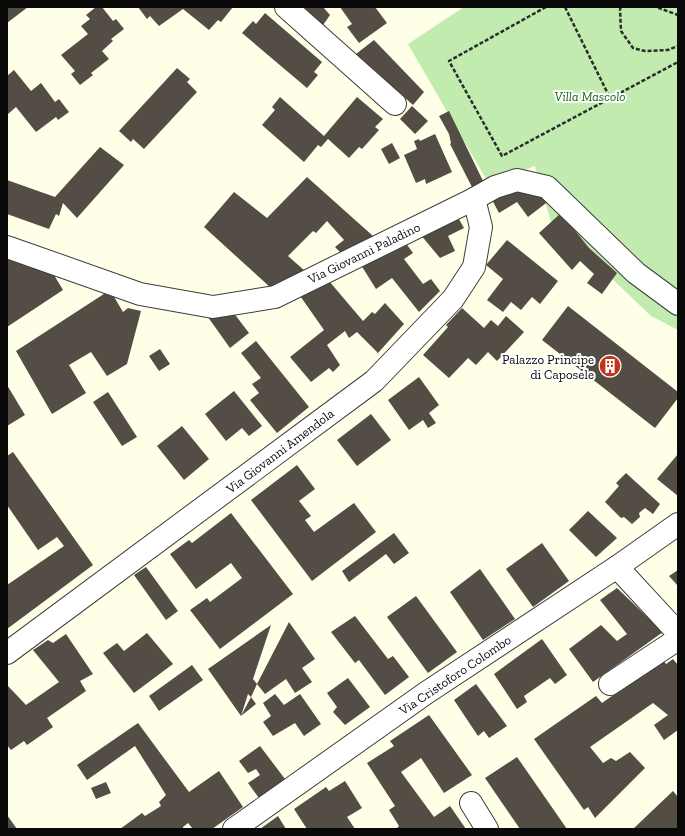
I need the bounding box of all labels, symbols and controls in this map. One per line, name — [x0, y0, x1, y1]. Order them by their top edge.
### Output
park label: Villa Mascolo — [554, 89, 626, 104]
street label: Via Giovanni Paladino — [305, 219, 423, 287]
place label: Palazzo Principe di Caposele — [502, 352, 594, 382]
building icon: Palazzo Principe di Caposele — [597, 353, 623, 379]
street label: Via Giovanni Amendola — [222, 405, 337, 497]
street label: Via Cristoforo Colombo — [395, 632, 514, 719]

